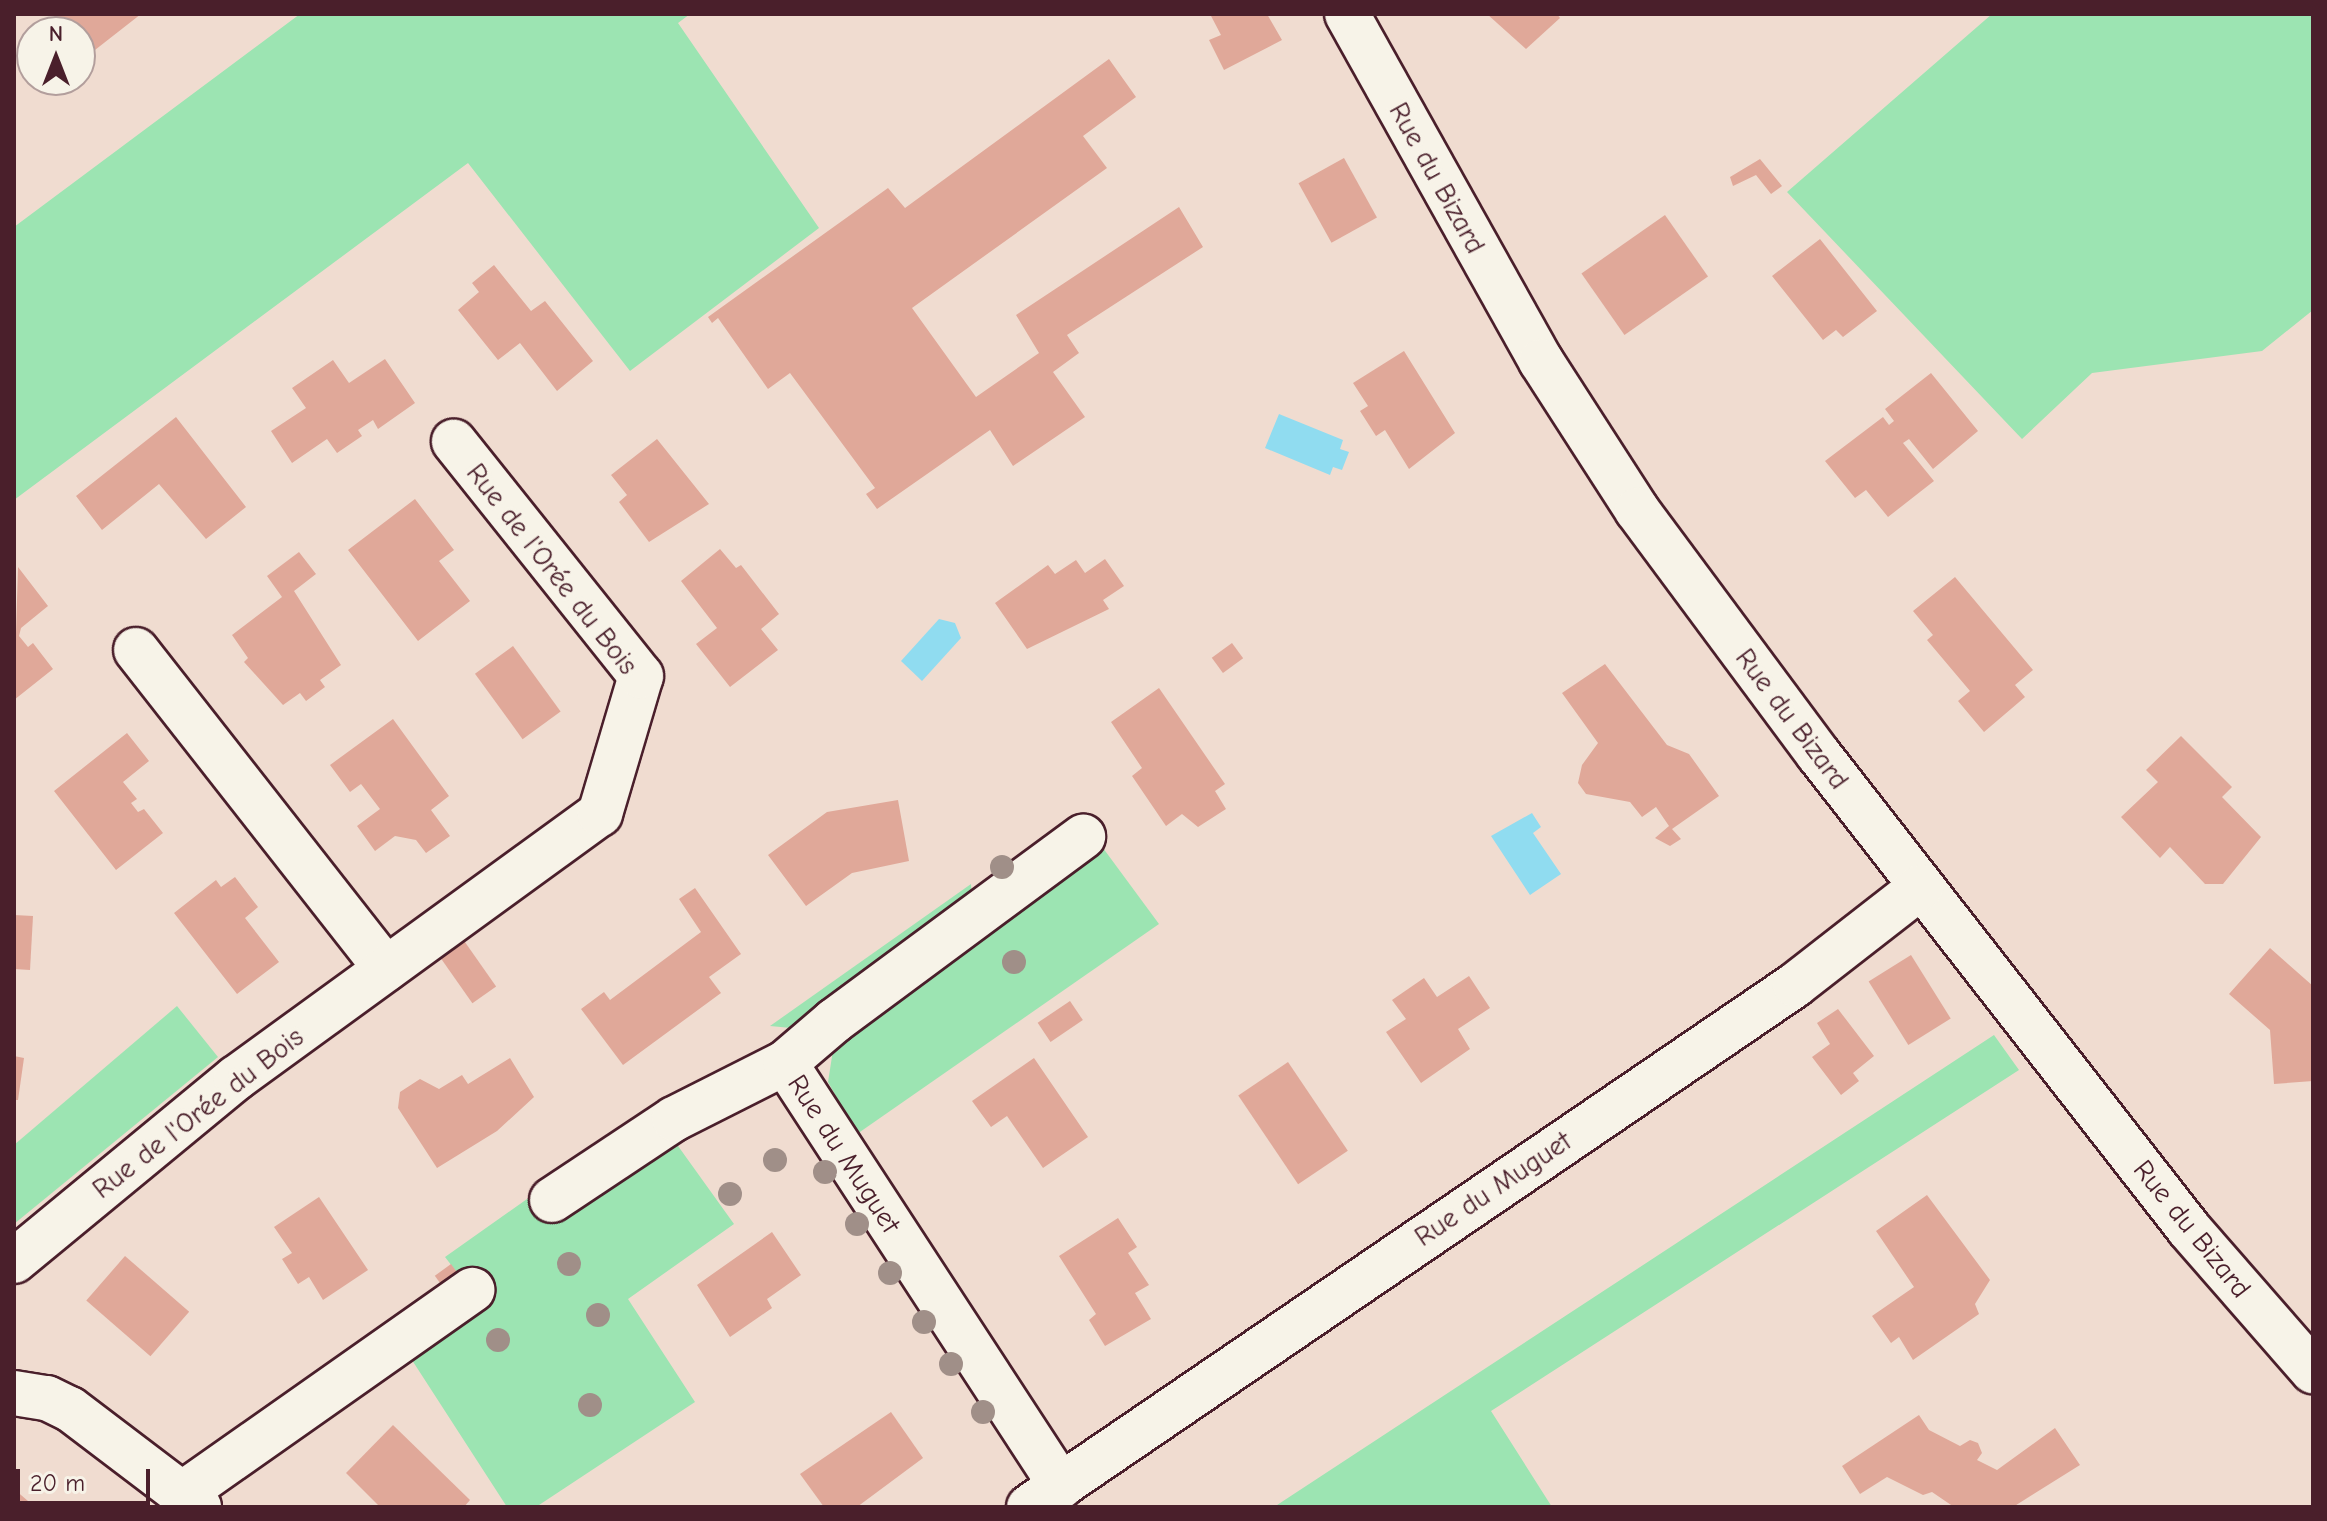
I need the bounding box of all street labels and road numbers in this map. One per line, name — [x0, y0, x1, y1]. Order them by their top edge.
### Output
street label: Rue du Bizard — [1382, 97, 1492, 259]
street label: Rue de l'Orée du Bois — [459, 457, 645, 681]
street label: Rue du Bizard — [1728, 642, 1856, 796]
street label: Rue de l'Orée du Bois — [86, 1020, 310, 1206]
street label: Rue du Muguet — [780, 1069, 908, 1239]
street label: Rue du Muguet — [1408, 1124, 1578, 1254]
street label: Rue du Bizard — [2126, 1153, 2258, 1305]

